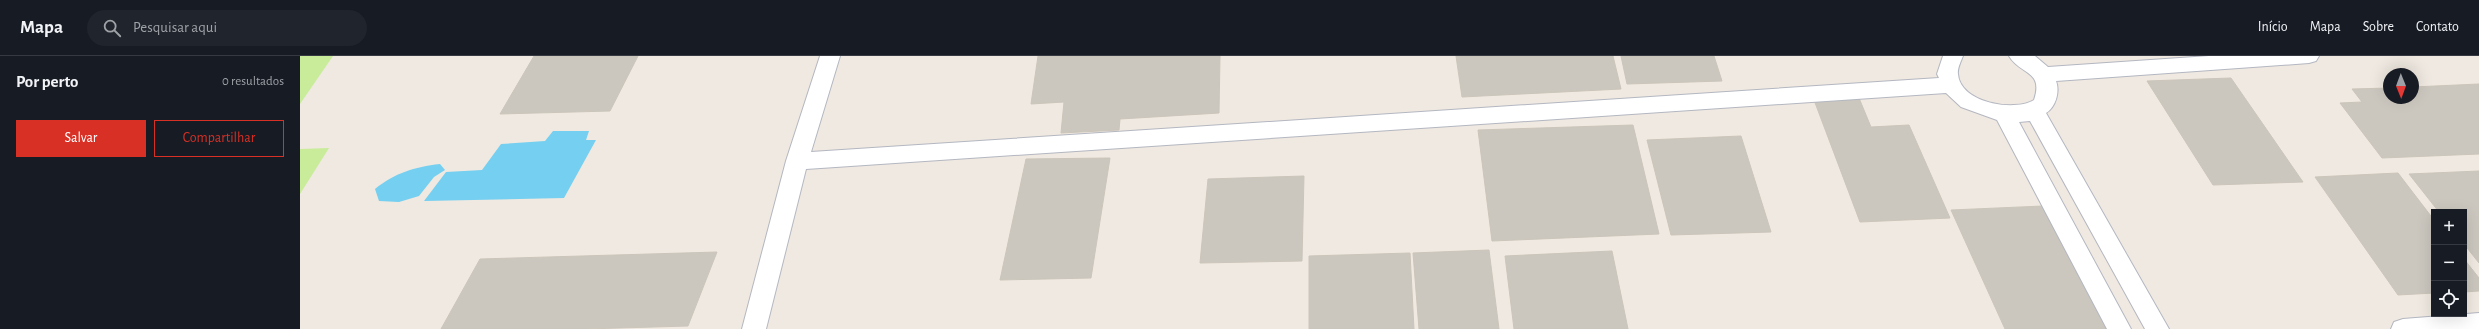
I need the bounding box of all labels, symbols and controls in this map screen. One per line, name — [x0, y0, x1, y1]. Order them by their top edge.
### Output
search box — [87, 10, 367, 46]
icon: search — [101, 17, 123, 39]
text: Mapa — [20, 18, 63, 37]
text: Pesquisar aqui — [133, 20, 217, 35]
text: Início — [2258, 20, 2288, 34]
text: Mapa — [2310, 20, 2341, 34]
text: Sobre — [2363, 20, 2394, 34]
text: Contato — [2416, 20, 2459, 34]
north arrow — [2383, 68, 2419, 104]
text: Por perto — [16, 73, 79, 90]
text: 0 resultados — [222, 75, 284, 88]
button: Salvar — [16, 120, 146, 157]
button: Compartilhar — [154, 120, 284, 157]
map controls — [2431, 209, 2467, 317]
button: + — [2431, 209, 2467, 245]
button: − — [2431, 245, 2467, 281]
button: locate — [2431, 281, 2467, 317]

